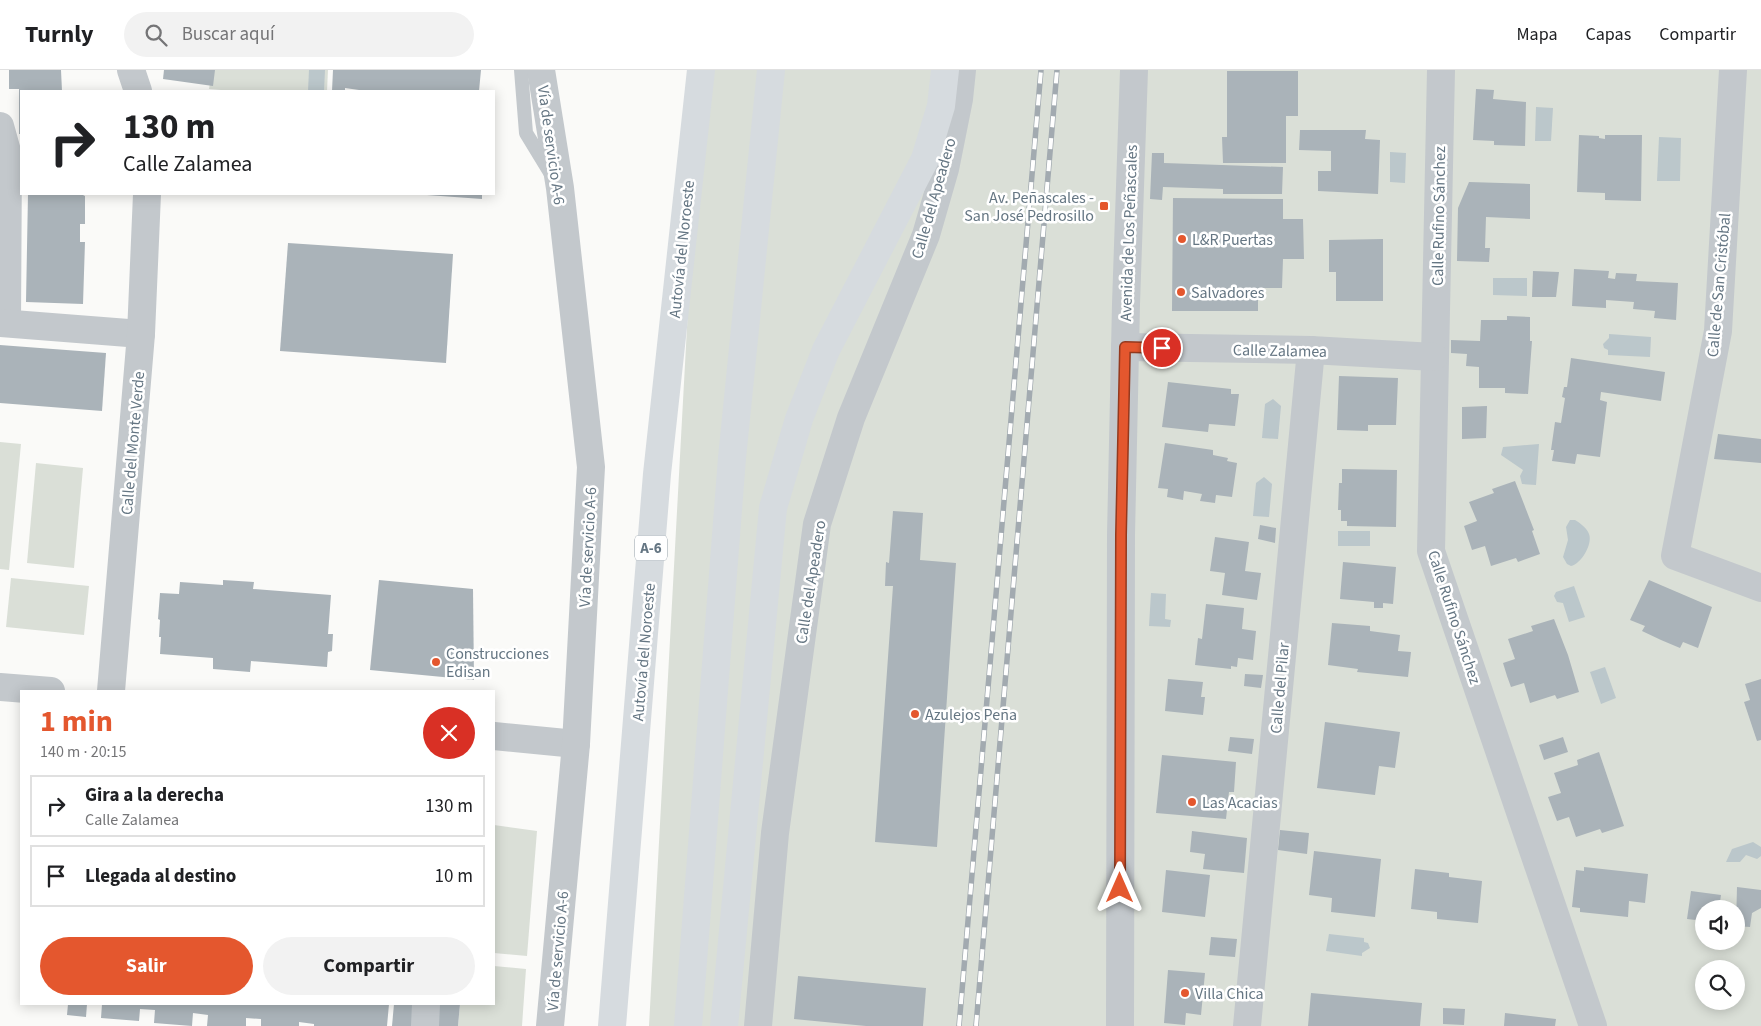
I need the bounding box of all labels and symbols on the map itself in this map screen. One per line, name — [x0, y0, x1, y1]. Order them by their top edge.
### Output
street label: Vía de servicio A-6 — [532, 84, 570, 206]
street label: Calle del Apeadero — [906, 135, 962, 261]
street label: Avenida de Los Peñascales — [1115, 144, 1143, 322]
street label: Calle Rufino Sánchez — [1427, 146, 1451, 286]
street label: Autovía del Noroeste — [664, 179, 700, 319]
place label: Av. Peñascales - San José Pedrosillo — [964, 187, 1094, 227]
marker: Av. Peñascales - San José Pedrosillo — [1098, 200, 1110, 212]
street label: Calle de San Cristóbal — [1702, 212, 1736, 358]
place label: L&R Puertas — [1192, 229, 1273, 251]
marker: L&R Puertas — [1176, 233, 1188, 245]
place label: Salvadores — [1191, 282, 1265, 304]
marker: Salvadores — [1175, 286, 1187, 298]
pin — [1141, 327, 1183, 369]
street label: Calle Zalamea — [1233, 339, 1327, 363]
street label: Calle del Monte Verde — [116, 370, 150, 516]
street label: Vía de servicio A-6 — [574, 486, 602, 608]
street label: Calle del Apeadero — [790, 519, 832, 646]
road number: A-6 — [635, 536, 667, 560]
street label: Calle Rufino Sánchez — [1422, 548, 1486, 687]
street label: Autovía del Noroeste — [627, 582, 661, 722]
street label: Calle del Pilar — [1265, 641, 1295, 735]
place label: Construcciones Edisan — [446, 643, 549, 683]
marker: Construcciones Edisan — [430, 656, 442, 668]
place label: Azulejos Peña — [925, 704, 1017, 726]
marker: Azulejos Peña — [909, 708, 921, 720]
place label: Las Acacias — [1202, 792, 1278, 814]
marker: Las Acacias — [1186, 796, 1198, 808]
position arrow — [1093, 861, 1145, 913]
street label: Vía de servicio A-6 — [542, 890, 574, 1012]
place label: Villa Chica — [1195, 983, 1264, 1005]
marker: Villa Chica — [1179, 987, 1191, 999]

